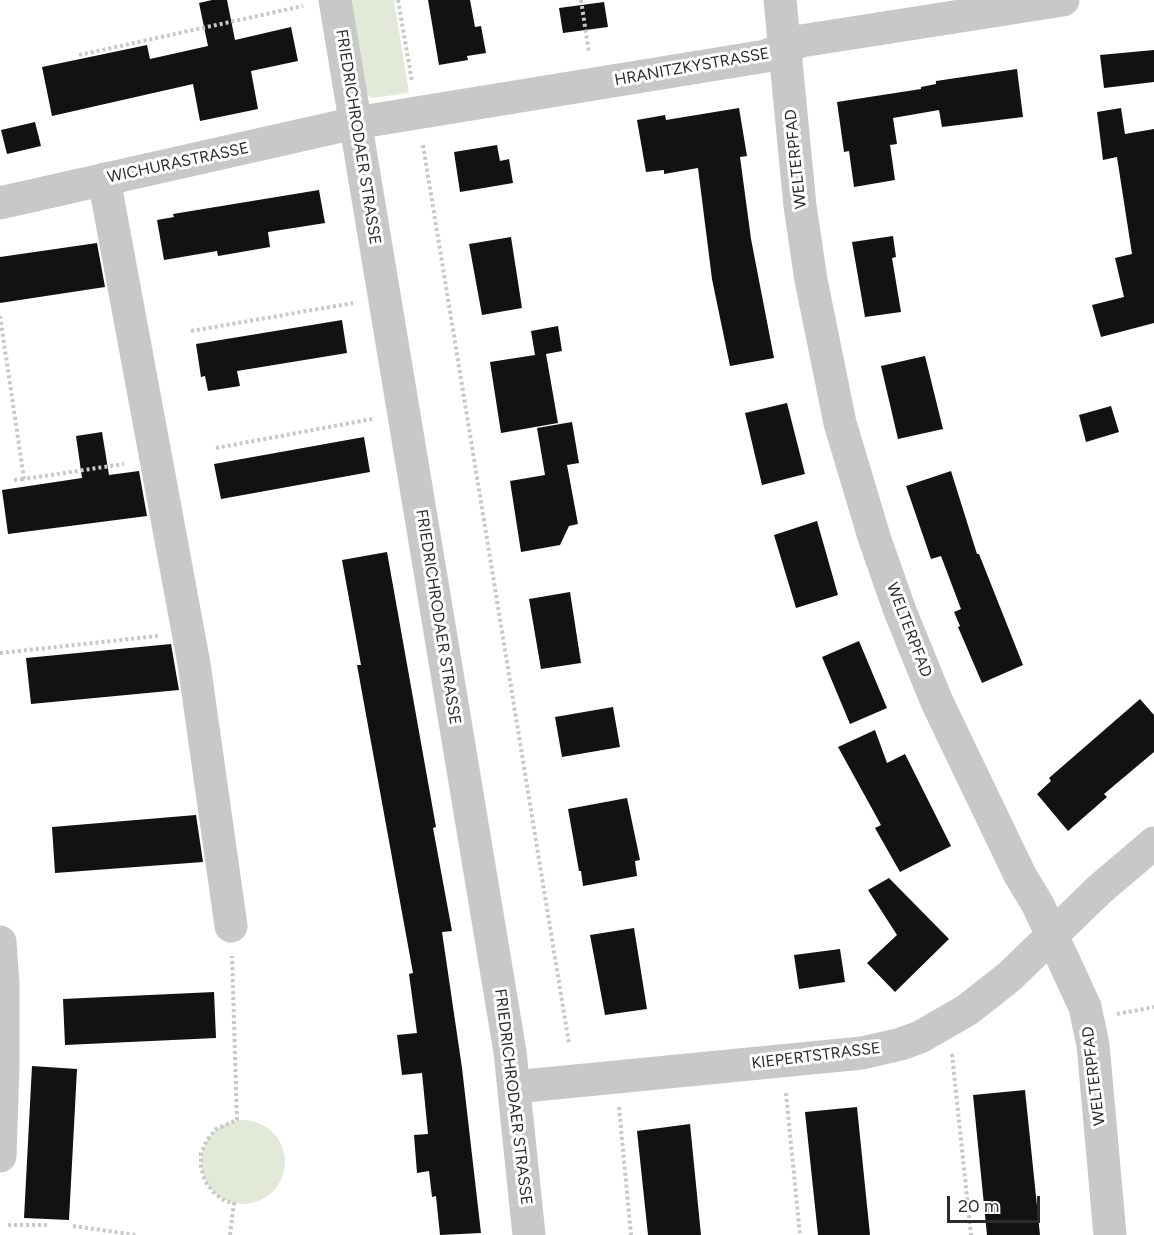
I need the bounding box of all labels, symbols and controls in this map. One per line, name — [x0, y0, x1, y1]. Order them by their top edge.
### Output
street label: FRIEDRICHRODAER STRASSE — [331, 28, 385, 246]
street label: HRANITZKYSTRASSE — [613, 44, 771, 90]
street label: WELTERPFAD — [781, 108, 811, 210]
street label: WICHURASTRASSE — [106, 139, 250, 187]
street label: FRIEDRICHRODAER STRASSE — [411, 508, 465, 726]
street label: WELTERPFAD — [882, 580, 936, 680]
street label: FRIEDRICHRODAER STRASSE — [490, 988, 536, 1206]
street label: WELTERPFAD — [1078, 1025, 1110, 1127]
street label: KIEPERTSTRASSE — [750, 1039, 882, 1073]
scale bar — [950, 1184, 1043, 1222]
text: 20 m — [958, 1195, 999, 1217]

